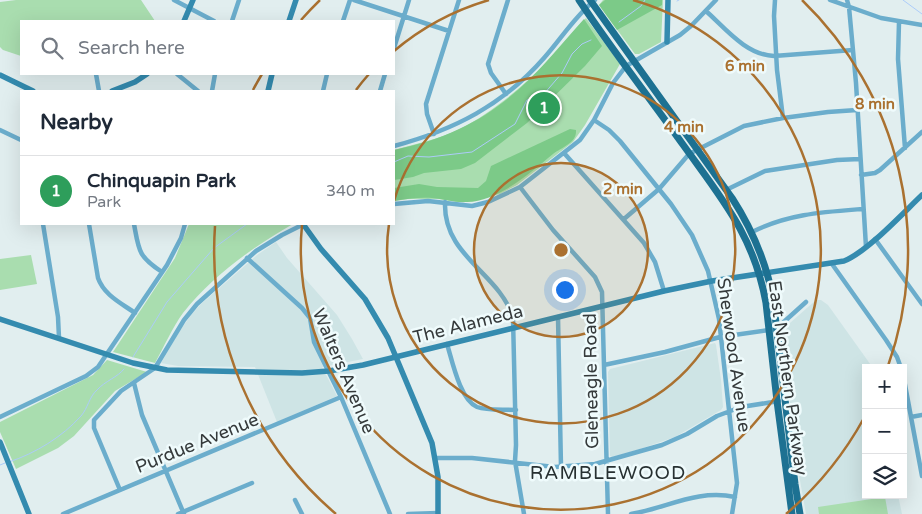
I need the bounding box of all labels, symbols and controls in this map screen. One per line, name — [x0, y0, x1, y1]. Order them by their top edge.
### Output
search box — [20, 20, 395, 75]
icon: search — [38, 34, 66, 62]
text: Search here — [78, 37, 185, 59]
text: 6 min — [725, 57, 765, 75]
pin: 1 — [528, 89, 560, 127]
text: 8 min — [855, 95, 895, 113]
text: Nearby — [40, 110, 113, 135]
text: 4 min — [664, 118, 704, 136]
text: Chinquapin Park — [87, 170, 236, 192]
text: 2 min — [603, 180, 643, 198]
text: 1 — [51, 181, 61, 201]
text: 340 m — [326, 181, 375, 201]
text: Park — [87, 192, 121, 212]
centre of rings — [552, 241, 570, 259]
street label: Sherwood Avenue — [712, 276, 756, 434]
your location — [552, 277, 578, 303]
street label: East Northern Parkway — [763, 279, 813, 477]
street label: The Alameda — [411, 300, 525, 348]
street label: Walters Avenue — [308, 305, 380, 437]
street label: Gleneagle Road — [579, 313, 603, 449]
map controls — [862, 364, 907, 499]
button: + — [862, 364, 907, 409]
street label: Purdue Avenue — [132, 408, 262, 478]
button: − — [862, 409, 907, 454]
button: layers — [862, 454, 907, 499]
district label: RAMBLEWOOD — [530, 462, 686, 484]

